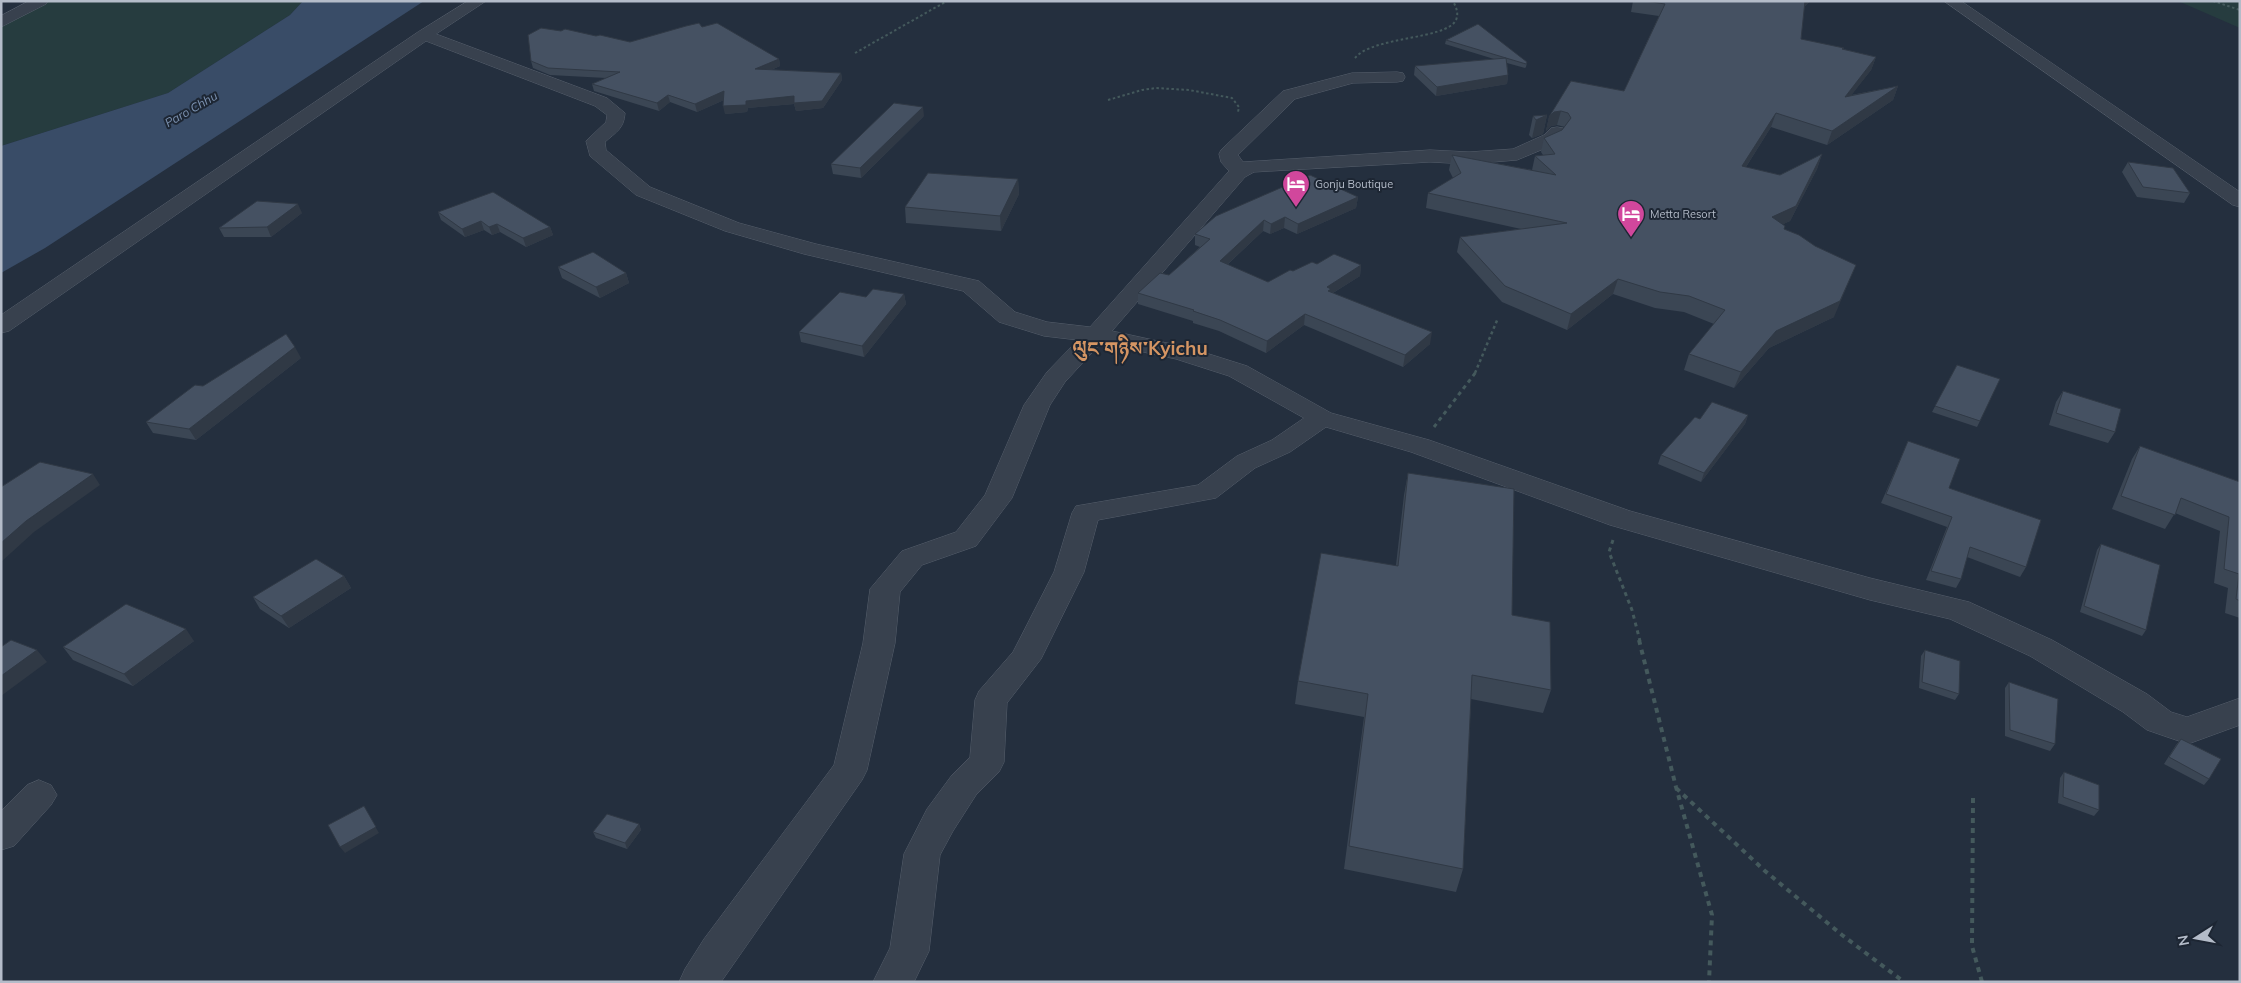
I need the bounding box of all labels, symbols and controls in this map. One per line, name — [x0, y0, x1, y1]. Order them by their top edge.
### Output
water label: Paro Chhu — [162, 88, 220, 130]
hotel icon: Gonju Boutique — [1281, 169, 1311, 208]
place label: Gonju Boutique — [1315, 177, 1393, 191]
hotel icon: Metta Resort — [1616, 199, 1646, 238]
place label: Metta Resort — [1650, 207, 1716, 221]
district label: ལུང་གཉིས་Kyichu — [1072, 334, 1208, 365]
north arrow — [2171, 913, 2221, 963]
text: N — [2173, 934, 2193, 947]

